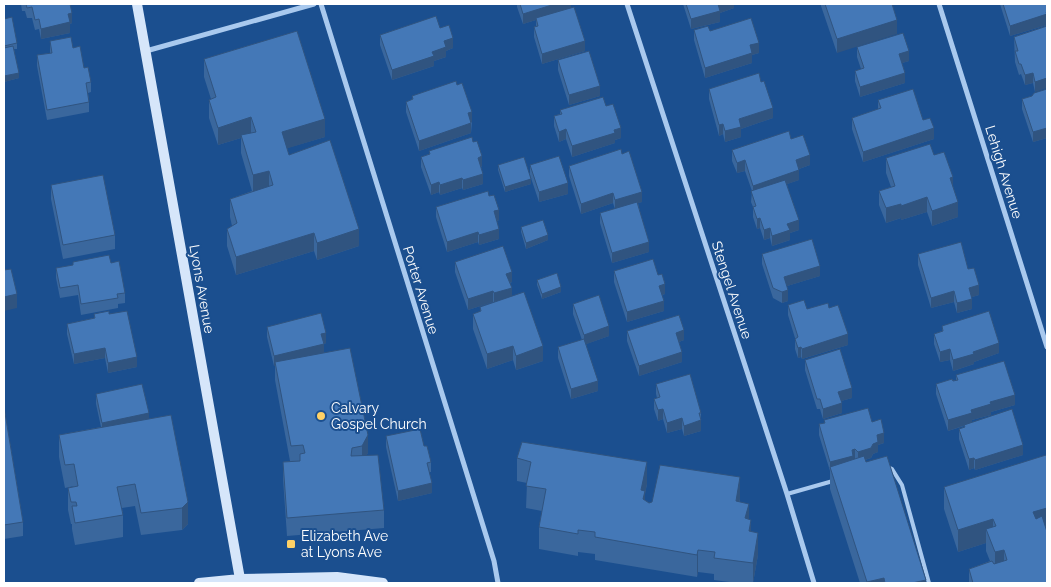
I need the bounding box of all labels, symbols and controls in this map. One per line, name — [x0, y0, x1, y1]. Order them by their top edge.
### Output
street label: Lehigh Avenue — [982, 124, 1026, 220]
street label: Stengel Avenue — [709, 239, 755, 341]
street label: Lyons Avenue — [186, 243, 218, 335]
street label: Porter Avenue — [400, 244, 442, 336]
place label: Calvary Gospel Church — [331, 400, 427, 432]
marker: Calvary Gospel Church — [315, 410, 327, 422]
place label: Elizabeth Ave at Lyons Ave — [301, 528, 388, 560]
marker: Elizabeth Ave at Lyons Ave — [285, 538, 297, 550]

